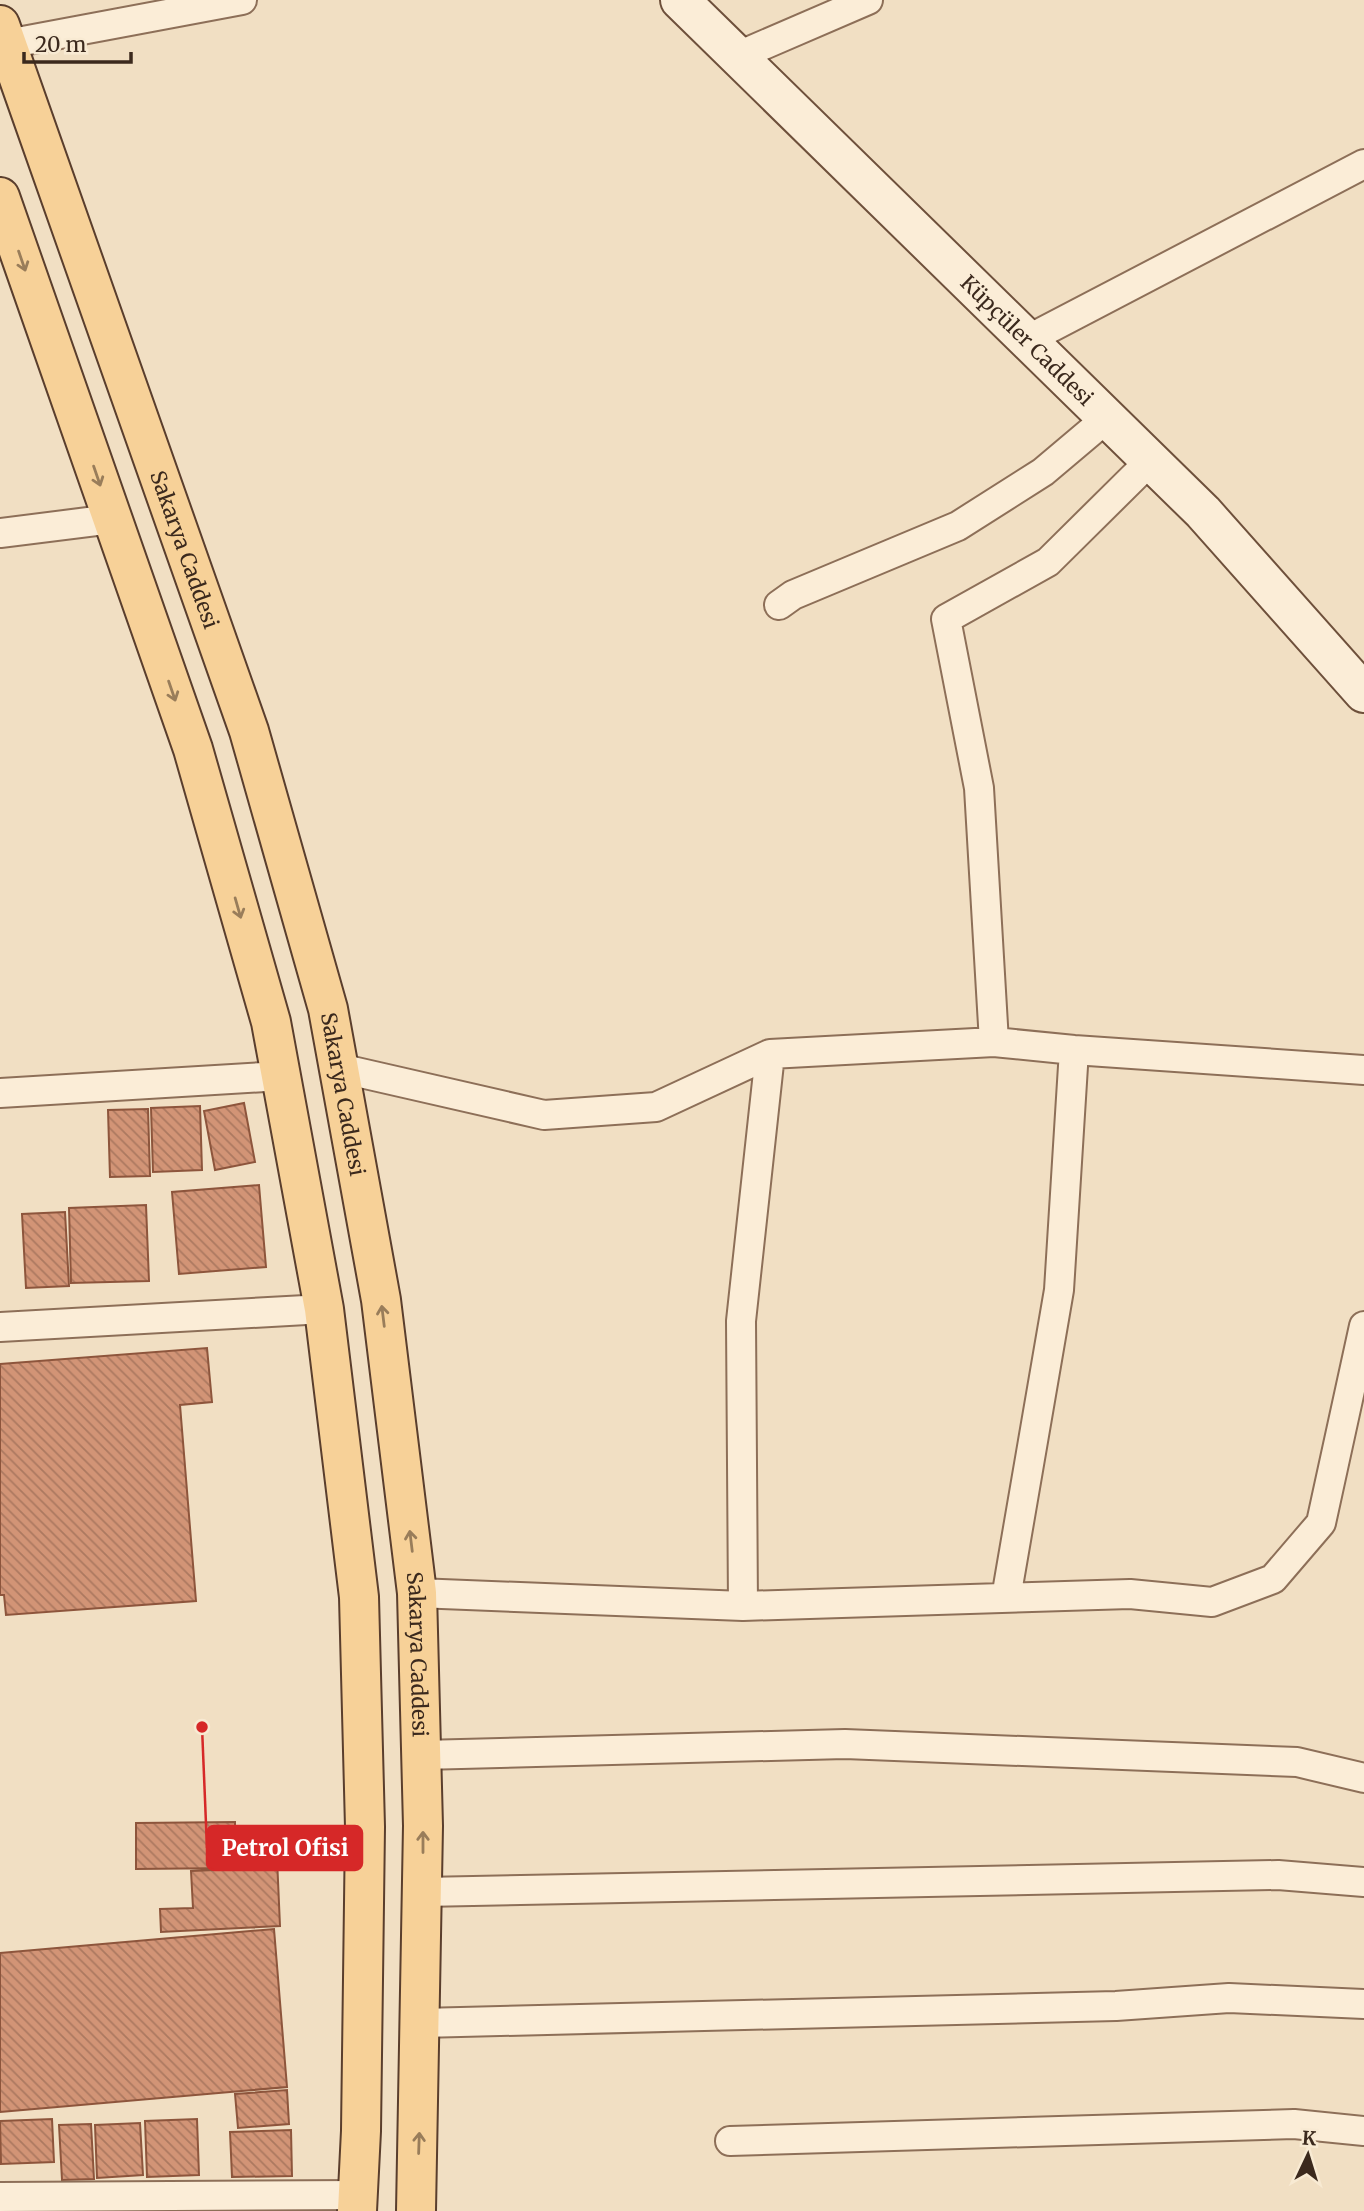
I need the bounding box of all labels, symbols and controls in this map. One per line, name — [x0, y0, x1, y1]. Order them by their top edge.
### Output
scale bar — [24, 21, 131, 65]
text: 20 m — [35, 31, 87, 58]
one-way arrow — [17, 250, 29, 272]
street label: Küpçüler Caddesi — [955, 269, 1100, 411]
one-way arrow — [91, 465, 104, 487]
street label: Sakarya Caddesi — [145, 467, 225, 632]
one-way arrow — [167, 679, 179, 701]
one-way arrow — [233, 897, 246, 919]
street label: Sakarya Caddesi — [315, 1010, 372, 1178]
one-way arrow — [377, 1305, 390, 1327]
one-way arrow — [405, 1530, 418, 1553]
street label: Sakarya Caddesi — [401, 1570, 434, 1738]
callout: Petrol Ofisi — [207, 1826, 362, 1870]
one-way arrow — [416, 1831, 430, 1854]
text: Petrol Ofisi — [221, 1833, 349, 1862]
north arrow — [1273, 2120, 1343, 2190]
text: K — [1301, 2126, 1318, 2151]
one-way arrow — [412, 2132, 425, 2155]

